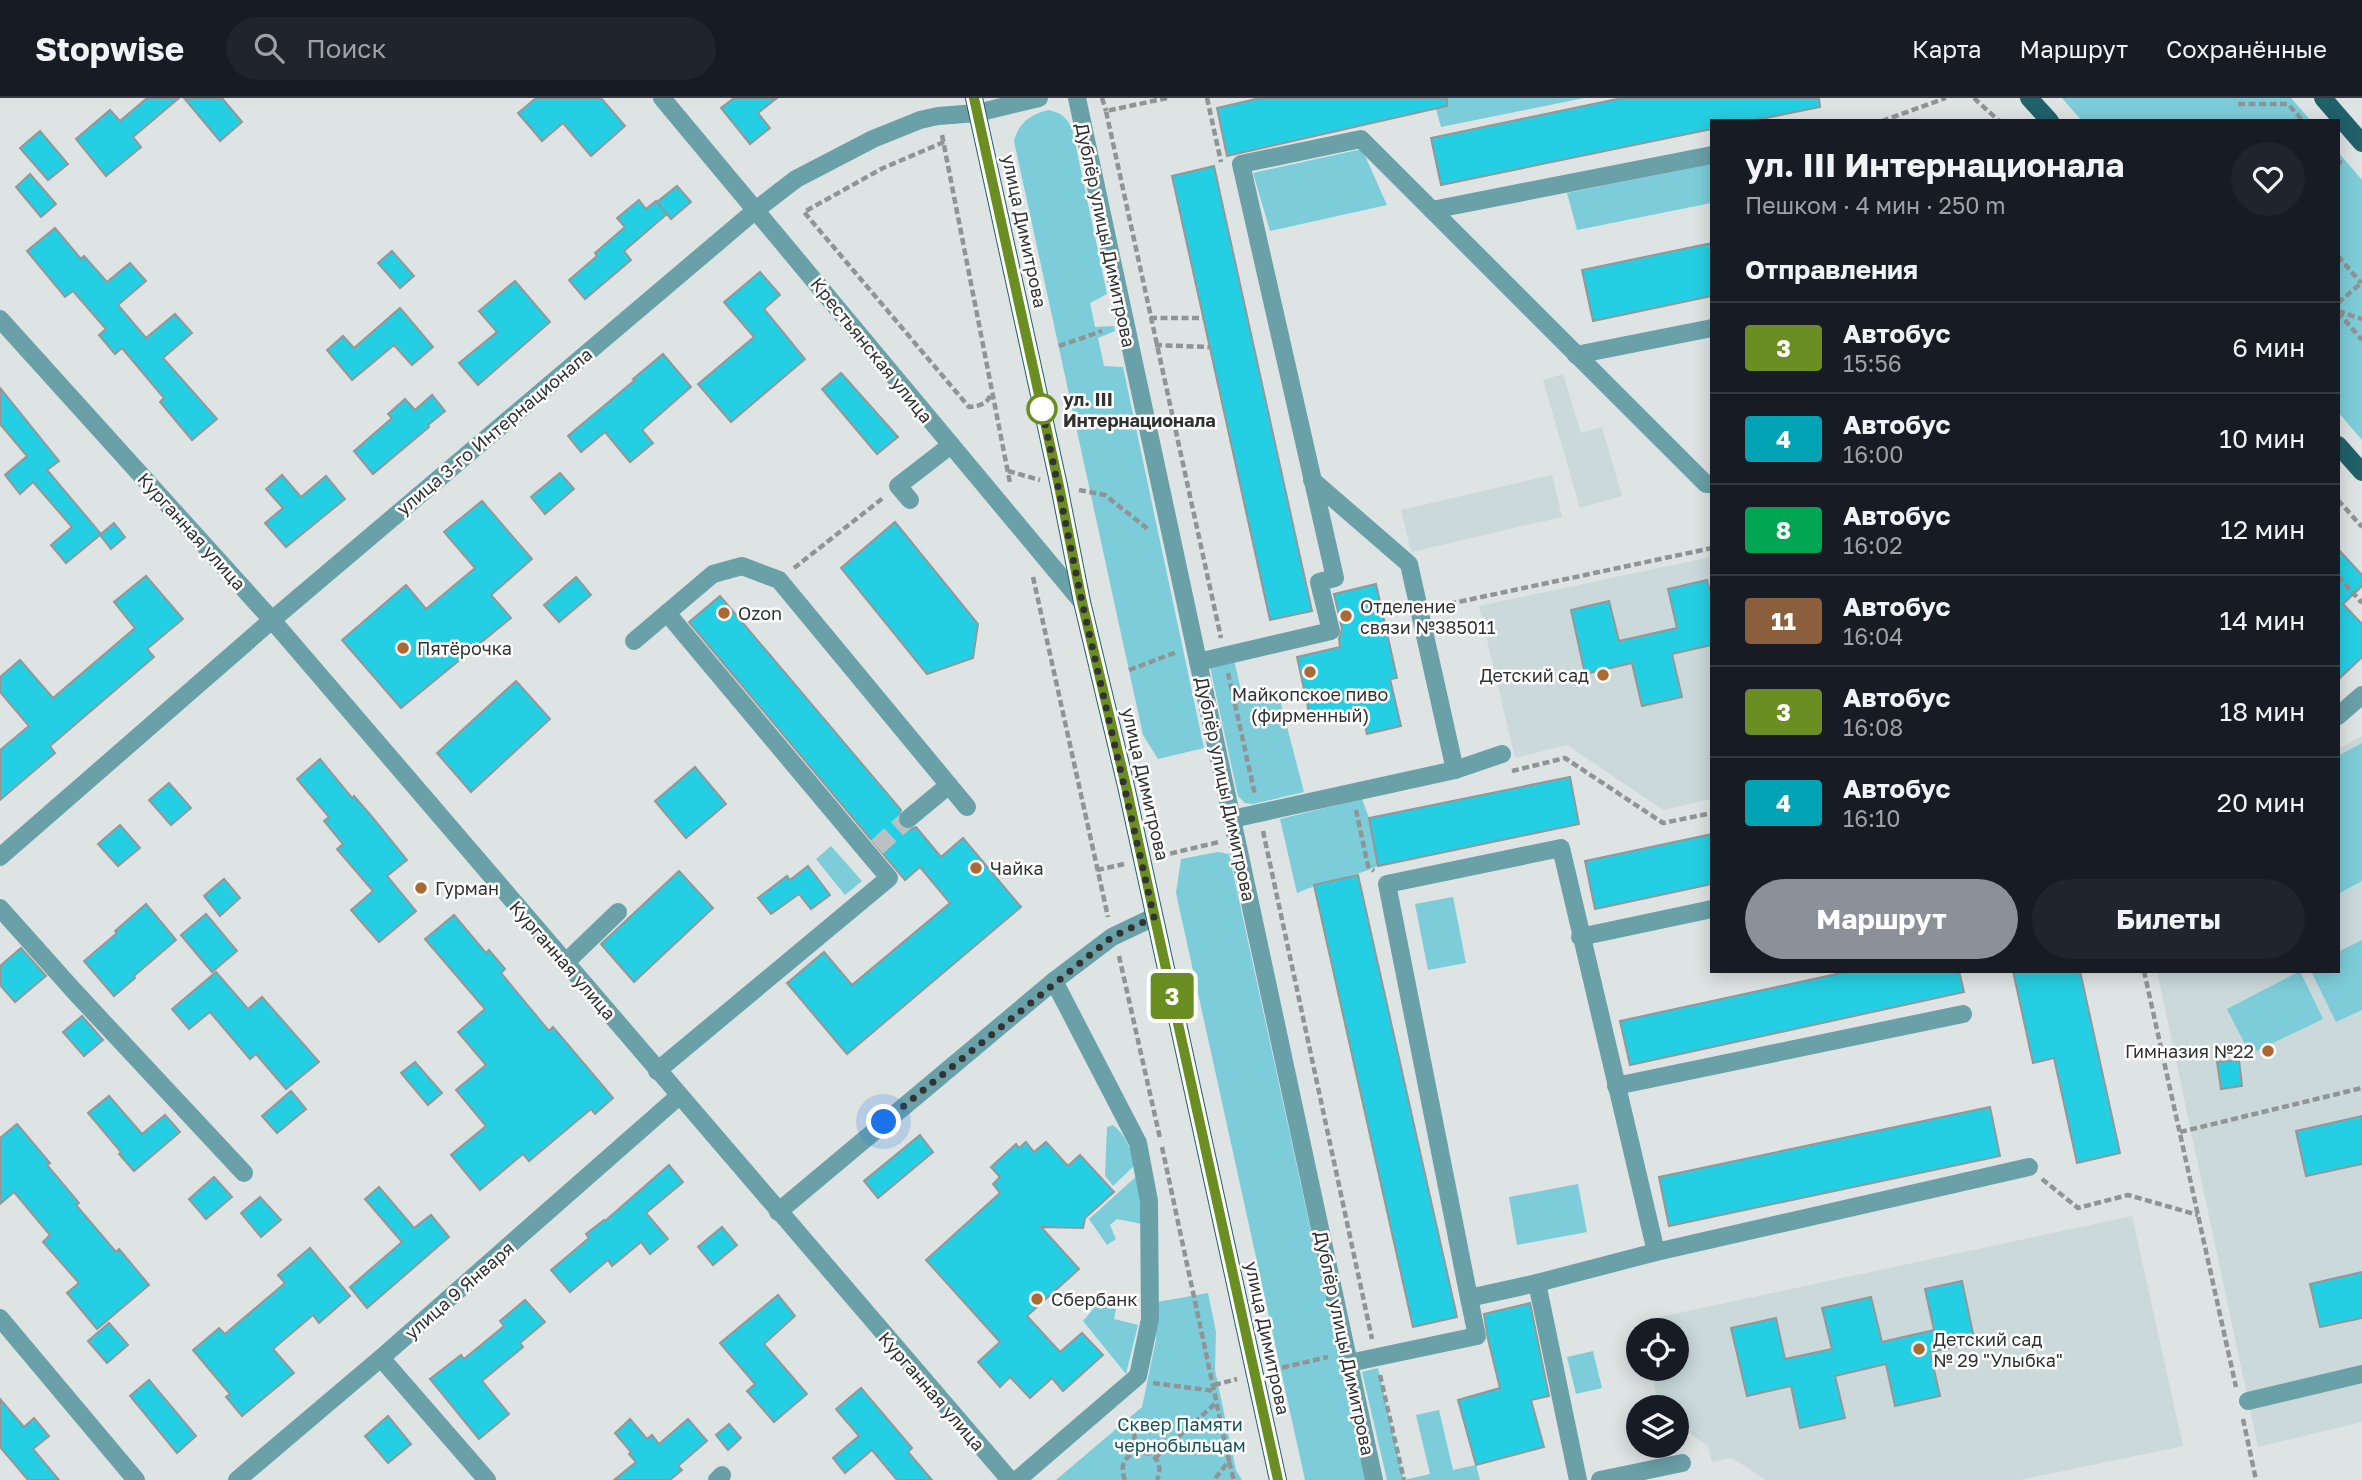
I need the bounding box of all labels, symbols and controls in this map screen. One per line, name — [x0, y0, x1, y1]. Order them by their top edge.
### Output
search box — [226, 17, 716, 80]
text: Stopwise — [35, 29, 184, 68]
icon: search — [250, 29, 288, 67]
text: Поиск — [306, 33, 386, 64]
text: Карта — [1912, 34, 1982, 63]
text: Маршрут — [2020, 34, 2128, 63]
text: Сохранённые — [2166, 34, 2327, 63]
street label: Дублёр улицы Димитрова — [1071, 121, 1141, 349]
button: heart — [2231, 142, 2305, 216]
text: ул. III Интернационала — [1745, 145, 2124, 184]
street label: улица Димитрова — [998, 152, 1052, 310]
text: Пешком · 4 мин · 250 m — [1745, 191, 2006, 219]
text: Отправления — [1745, 254, 1918, 285]
street label: Крестьянская улица — [806, 273, 938, 427]
text: Автобус — [1843, 318, 1950, 349]
text: 6 мин — [2232, 332, 2305, 363]
text: 3 — [1776, 333, 1791, 362]
street label: улица 3-го Интернационала — [392, 343, 596, 519]
text: 15:56 — [1843, 349, 1902, 377]
place label: ул. III Интернационала — [1063, 388, 1216, 431]
marker: ул. III Интернационала — [1027, 394, 1057, 424]
text: Автобус — [1843, 409, 1950, 440]
text: 10 мин — [2219, 423, 2305, 454]
text: 4 — [1776, 424, 1791, 453]
text: 16:00 — [1843, 440, 1904, 468]
street label: Курганная улица — [133, 468, 251, 594]
text: Автобус — [1843, 500, 1950, 531]
text: 12 мин — [2220, 514, 2305, 545]
text: 8 — [1776, 515, 1791, 544]
text: 16:02 — [1843, 531, 1903, 559]
text: Автобус — [1843, 591, 1950, 622]
place label: Отделение связи №385011 — [1360, 595, 1496, 638]
place label: Ozon — [738, 602, 782, 624]
marker: Ozon — [716, 605, 732, 621]
text: 14 мин — [2220, 605, 2305, 636]
text: 11 — [1771, 606, 1796, 635]
marker: Отделение связи №385011 — [1338, 608, 1354, 624]
text: 16:04 — [1843, 622, 1903, 650]
place label: Пятёрочка — [417, 637, 512, 659]
marker: Пятёрочка — [395, 640, 411, 656]
marker: Майкопское пиво (фирменный) — [1302, 664, 1318, 680]
place label: Детский сад — [1480, 664, 1589, 686]
marker: Детский сад — [1595, 667, 1611, 683]
street label: Дублёр улицы Димитрова — [1191, 675, 1261, 903]
text: Автобус — [1843, 682, 1950, 713]
place label: Майкопское пиво (фирменный) — [1232, 683, 1388, 726]
text: 18 мин — [2220, 696, 2305, 727]
text: 3 — [1776, 697, 1791, 726]
street label: улица Димитрова — [1118, 705, 1174, 863]
text: 16:08 — [1843, 713, 1903, 741]
text: Автобус — [1843, 773, 1950, 804]
text: 20 мин — [2217, 787, 2305, 818]
text: 4 — [1776, 788, 1791, 817]
text: 16:10 — [1843, 804, 1900, 832]
place label: Чайка — [990, 857, 1044, 879]
marker: Чайка — [968, 860, 984, 876]
place label: Гурман — [435, 877, 499, 899]
button: Маршрут — [1745, 879, 2018, 959]
button: Билеты — [2032, 879, 2305, 959]
marker: Гурман — [413, 880, 429, 896]
street label: Курганная улица — [505, 896, 621, 1024]
line badge: 3 — [1149, 973, 1195, 1019]
text: 3 — [1165, 981, 1179, 1010]
place label: Гимназия №22 — [2125, 1040, 2254, 1062]
marker: Гимназия №22 — [2260, 1043, 2276, 1059]
your location — [866, 1104, 901, 1139]
street label: Дублёр улицы Димитрова — [1310, 1229, 1380, 1457]
street label: улица 9 Января — [400, 1237, 518, 1343]
street label: улица Димитрова — [1241, 1259, 1295, 1417]
place label: Сбербанк — [1051, 1288, 1138, 1310]
marker: Сбербанк — [1029, 1291, 1045, 1307]
map controls — [1626, 1318, 1689, 1458]
button: locate — [1626, 1318, 1689, 1381]
street label: Курганная улица — [874, 1327, 990, 1455]
place label: Детский сад № 29 "Улыбка" — [1933, 1328, 2063, 1371]
marker: Детский сад № 29 "Улыбка" — [1911, 1341, 1927, 1357]
button: layers — [1626, 1395, 1689, 1458]
park label: Сквер Памяти чернобыльцам — [1114, 1413, 1246, 1456]

